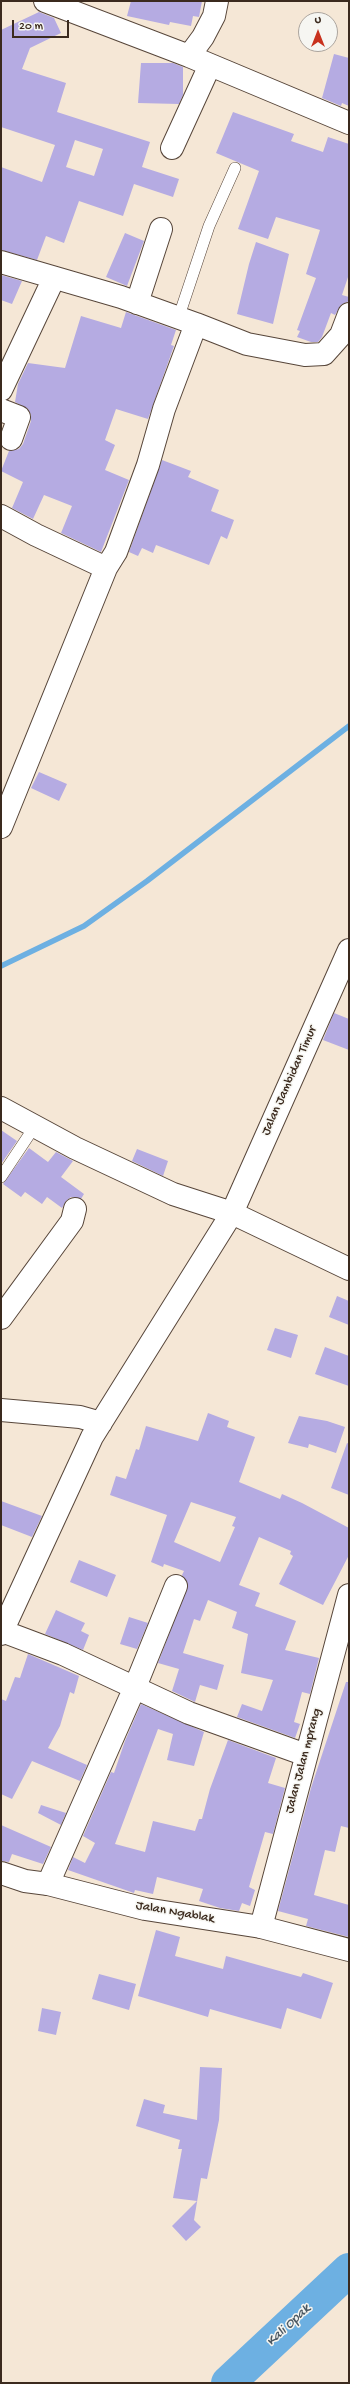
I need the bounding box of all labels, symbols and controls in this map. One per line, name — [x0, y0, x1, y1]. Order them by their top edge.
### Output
scale bar — [14, 12, 71, 38]
north arrow — [298, 12, 338, 52]
text: U — [315, 15, 321, 27]
text: 20 m — [19, 20, 43, 34]
street label: Jalan Jambidan Timur — [259, 1024, 321, 1138]
street label: Jalan Jalan mprang — [283, 1707, 325, 1815]
street label: Jalan Ngablak — [135, 1898, 215, 1928]
water label: Kali Opak — [263, 2301, 315, 2351]

